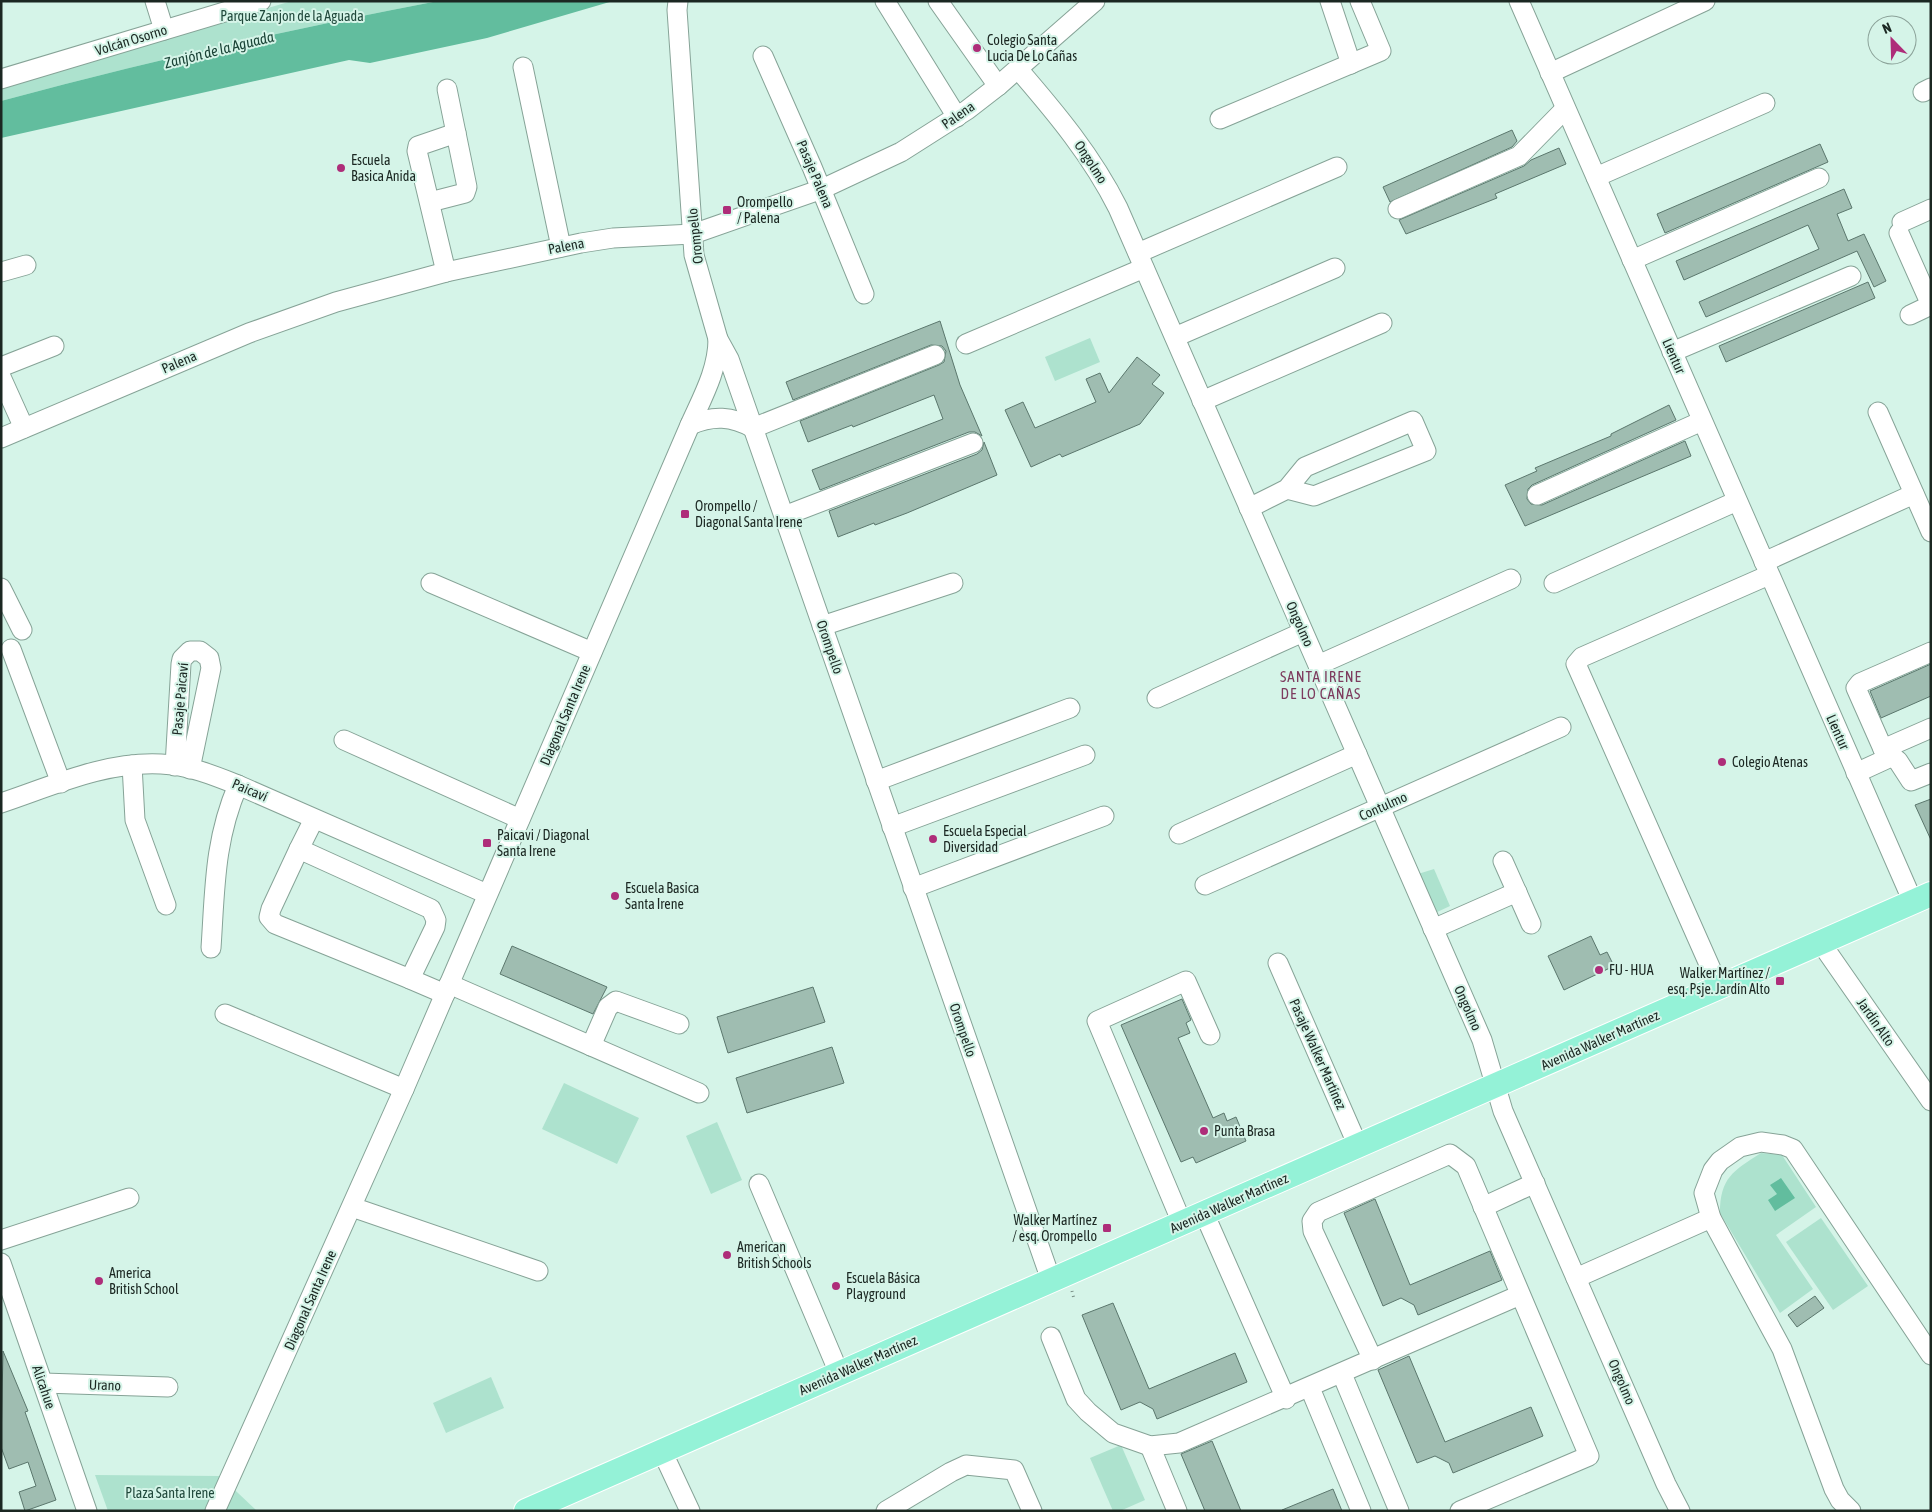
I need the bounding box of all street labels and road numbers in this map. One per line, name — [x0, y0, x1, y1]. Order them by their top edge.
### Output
street label: Volcán Osorno — [93, 22, 169, 58]
street label: Palena — [939, 98, 977, 132]
street label: Pasaje Palena — [793, 138, 837, 210]
street label: Ongolmo — [1071, 138, 1111, 186]
street label: Orompello — [684, 207, 706, 265]
street label: Palena — [547, 235, 585, 257]
street label: Lientur — [1659, 336, 1689, 377]
street label: Palena — [159, 348, 199, 376]
street label: Ongolmo — [1283, 599, 1317, 649]
street label: Orompello — [813, 618, 847, 676]
street label: Pasaje Paicaví — [169, 662, 191, 736]
street label: Diagonal Santa Irene — [537, 662, 593, 768]
street label: Lientur — [1823, 712, 1853, 753]
street label: Paicaví — [230, 775, 270, 805]
street label: Contulmo — [1357, 788, 1409, 824]
street label: Ongolmo — [1451, 983, 1485, 1033]
street label: Jardín Alto — [1854, 995, 1898, 1049]
street label: Pasaje Walker Martínez — [1286, 996, 1350, 1112]
street label: Orompello — [946, 1001, 980, 1059]
street label: Avenida Walker Martínez — [1539, 1007, 1661, 1073]
street label: Avenida Walker Martínez — [1168, 1170, 1290, 1236]
street label: Diagonal Santa Irene — [281, 1248, 339, 1352]
street label: Avenida Walker Martínez — [797, 1332, 919, 1398]
street label: Ongolmo — [1605, 1357, 1639, 1407]
street label: Alicahue — [29, 1363, 59, 1411]
street label: Urano — [89, 1376, 121, 1394]

